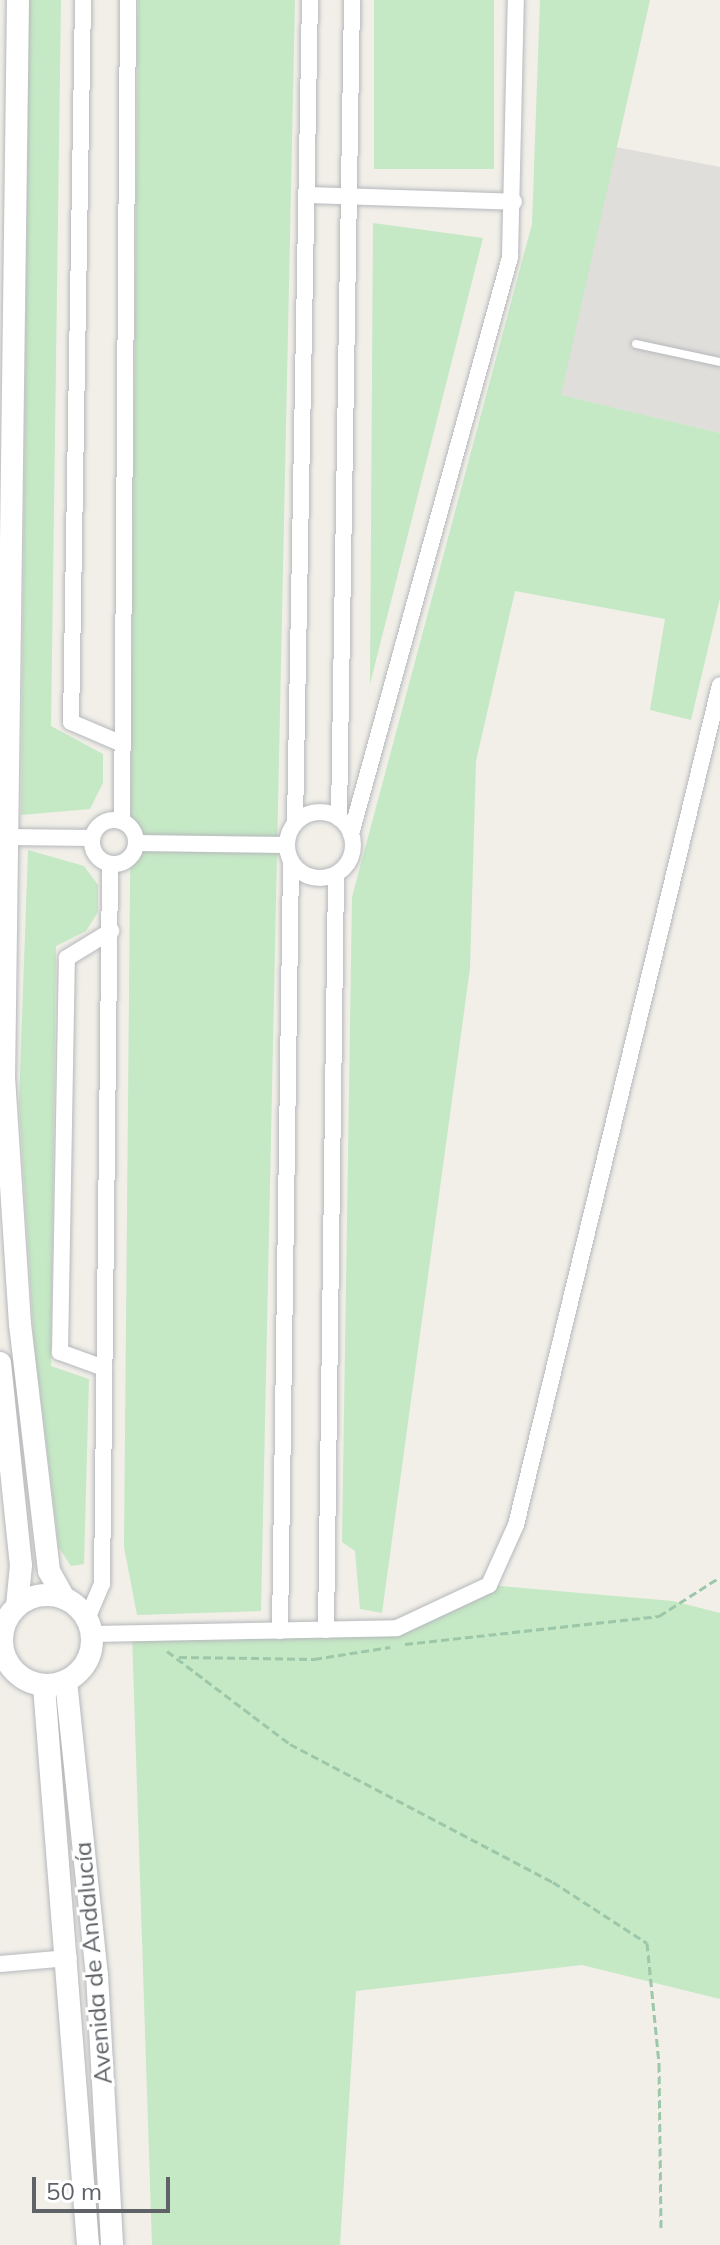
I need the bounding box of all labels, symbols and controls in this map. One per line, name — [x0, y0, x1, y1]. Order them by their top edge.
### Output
street label: Avenida de Andalucía — [68, 1841, 118, 2085]
scale bar — [36, 2161, 174, 2211]
text: 50 m — [46, 2176, 102, 2206]

